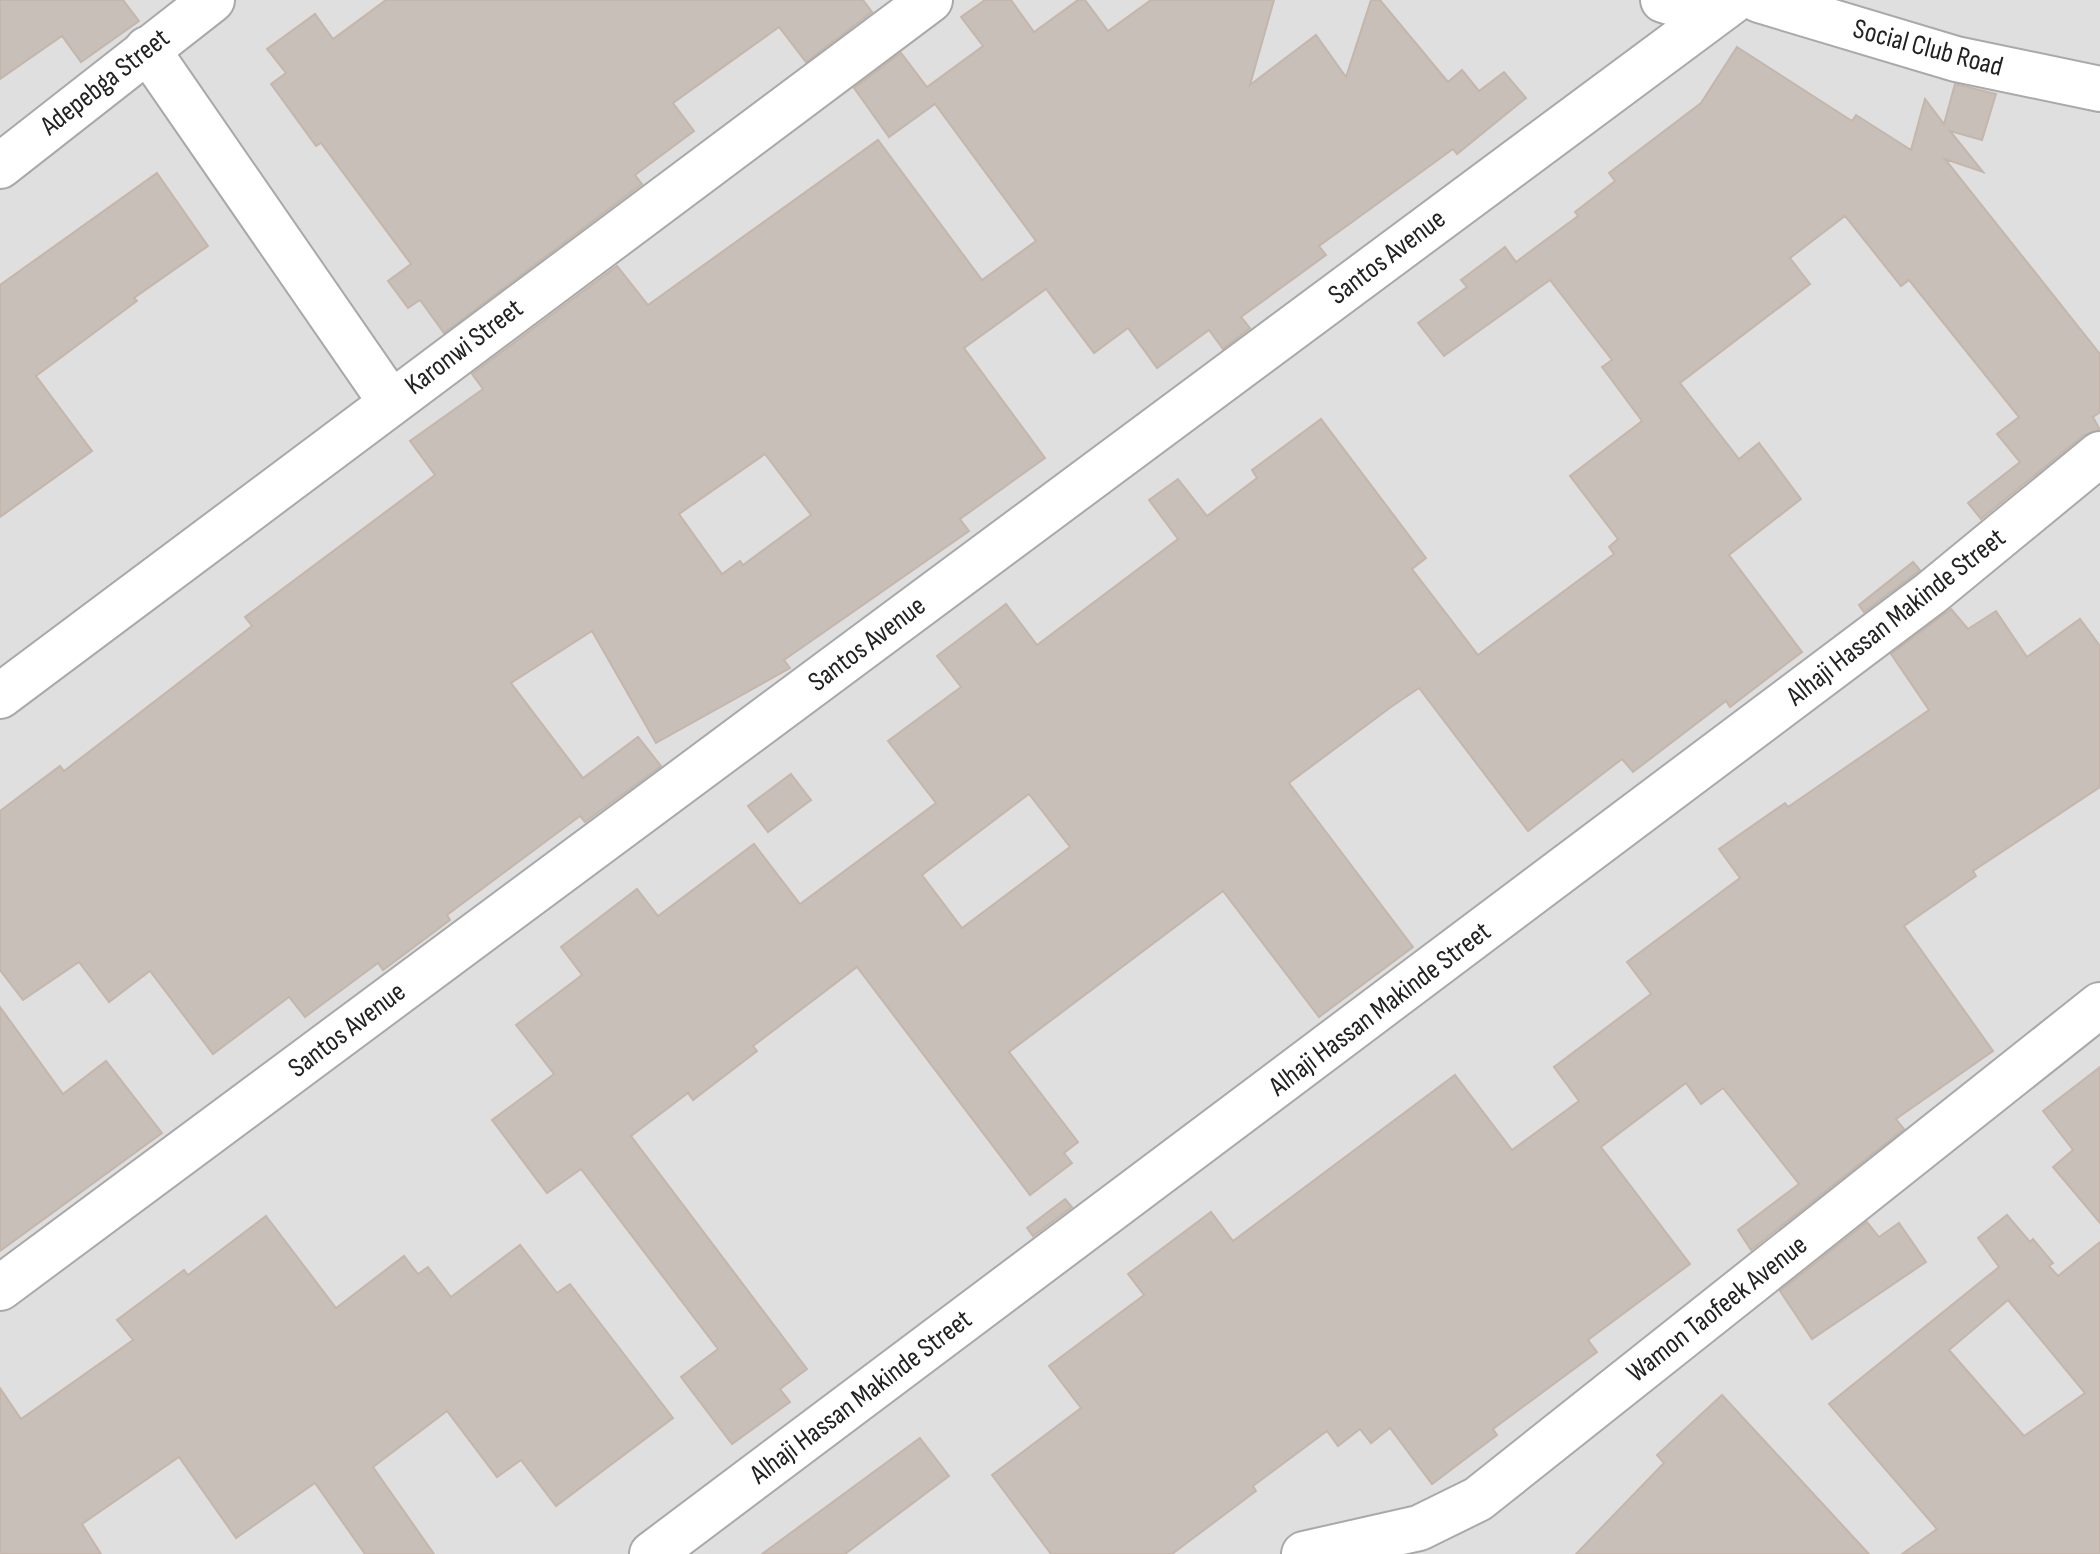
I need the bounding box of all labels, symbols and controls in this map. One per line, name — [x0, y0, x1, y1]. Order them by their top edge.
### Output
street label: Social Club Road — [1850, 12, 2006, 84]
street label: Adepebga Street — [33, 22, 176, 143]
street label: Santos Avenue — [1322, 202, 1452, 312]
street label: Karonwi Street — [399, 292, 529, 402]
street label: Alhaji Hassan Makinde Street — [1779, 521, 2012, 713]
street label: Santos Avenue — [802, 589, 932, 699]
street label: Alhaji Hassan Makinde Street — [1262, 915, 1497, 1104]
street label: Santos Avenue — [282, 975, 412, 1085]
street label: Wamon Taofeek Avenue — [1620, 1228, 1814, 1390]
street label: Alhaji Hassan Makinde Street — [743, 1303, 978, 1492]

